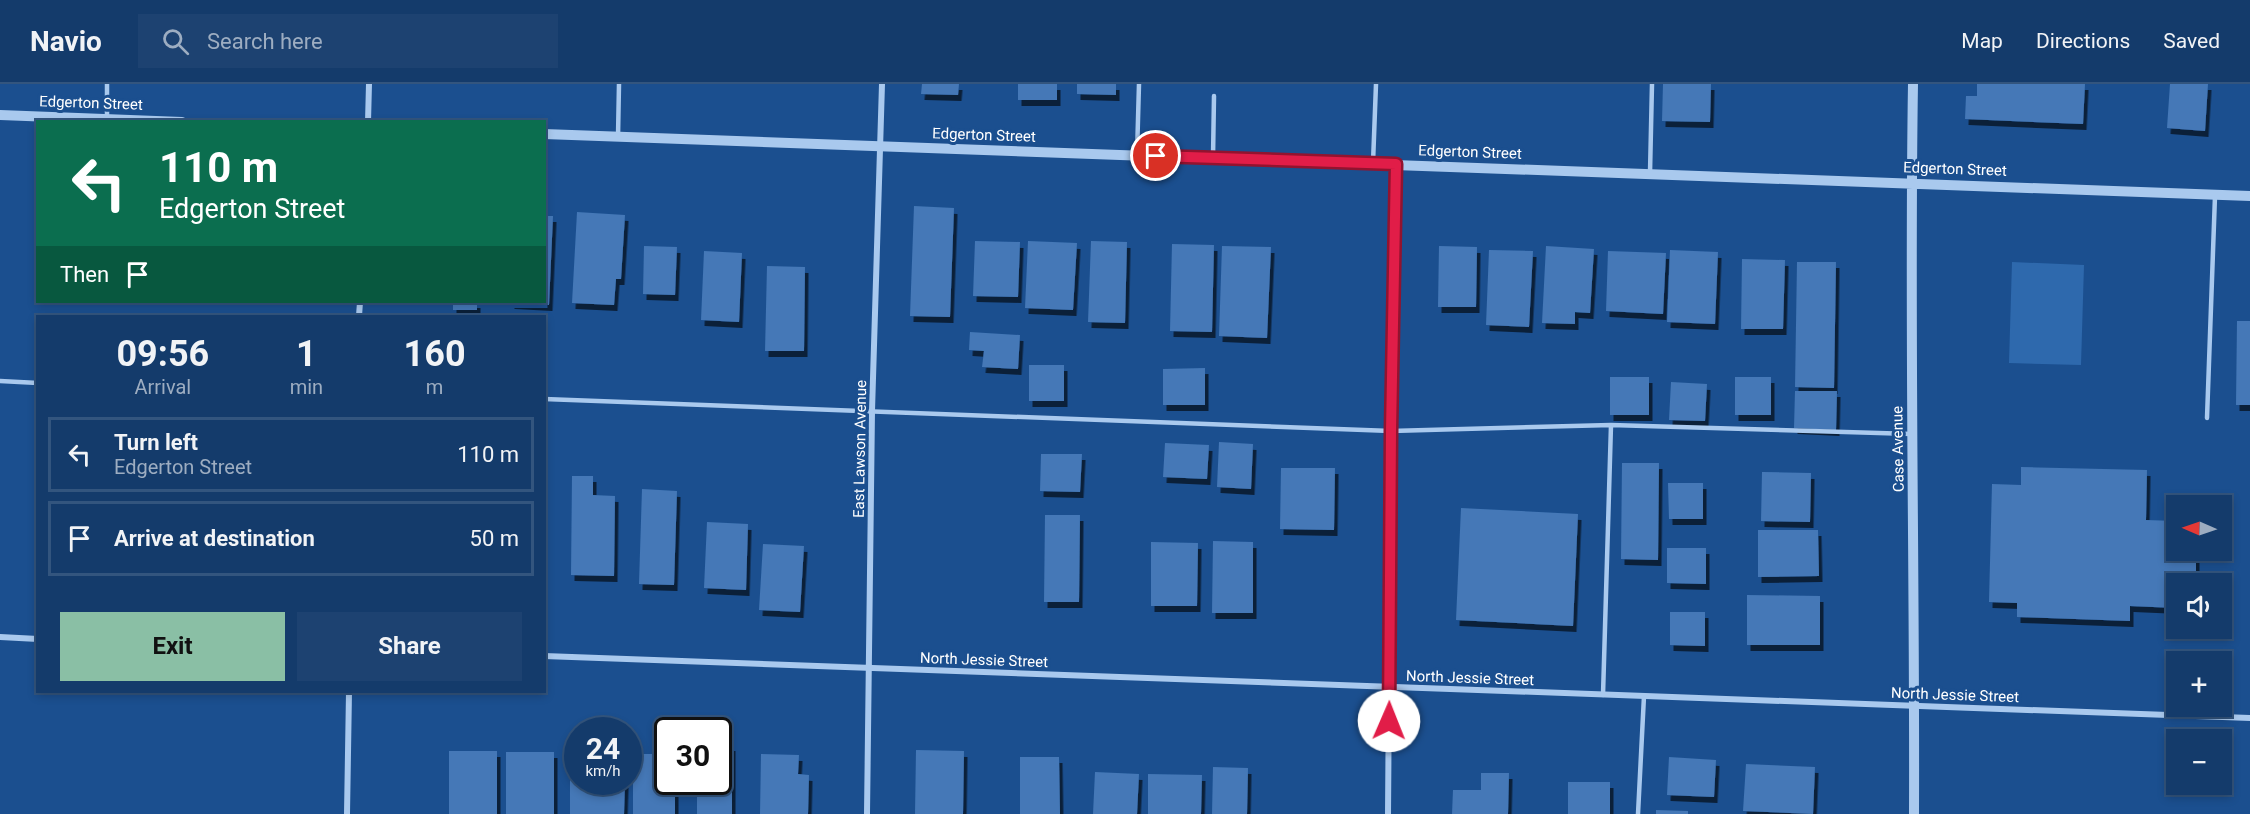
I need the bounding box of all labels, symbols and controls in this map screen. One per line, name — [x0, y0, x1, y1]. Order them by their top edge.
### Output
search box — [138, 14, 558, 68]
text: Navio — [30, 25, 102, 58]
icon: search — [159, 25, 192, 58]
text: Search here — [207, 29, 323, 54]
text: Map — [1961, 29, 2003, 53]
text: Directions — [2036, 29, 2130, 53]
text: Saved — [2163, 29, 2220, 53]
street label: Edgerton Street — [39, 92, 143, 114]
street label: Edgerton Street — [932, 124, 1036, 146]
pin — [1130, 130, 1181, 181]
icon: arrive — [1139, 139, 1172, 172]
street label: Edgerton Street — [1418, 141, 1522, 163]
text: 110 m — [159, 143, 278, 192]
icon: left — [60, 144, 138, 222]
street label: Edgerton Street — [1903, 158, 2007, 180]
text: Edgerton Street — [159, 193, 345, 225]
icon: arrive — [121, 258, 154, 291]
text: Then — [60, 262, 109, 287]
text: 09:56 — [116, 333, 209, 375]
text: 1 — [296, 333, 317, 375]
text: 160 — [404, 333, 466, 375]
text: Arrival — [134, 375, 191, 399]
text: min — [290, 375, 323, 399]
text: m — [426, 375, 443, 399]
street label: East Lawson Avenue — [850, 380, 870, 518]
street label: Case Avenue — [1888, 406, 1908, 492]
text: Turn left — [114, 430, 198, 455]
icon: left — [63, 438, 96, 471]
text: 110 m — [457, 442, 519, 467]
text: Edgerton Street — [114, 455, 252, 479]
north arrow — [2166, 495, 2232, 561]
map controls — [2166, 495, 2232, 795]
icon: arrive — [63, 522, 96, 555]
text: Arrive at destination — [114, 526, 315, 551]
text: 50 m — [470, 526, 519, 551]
button: sound — [2166, 573, 2232, 639]
button: Exit — [60, 612, 285, 681]
button: Share — [297, 612, 522, 681]
street label: North Jessie Street — [920, 649, 1048, 671]
button: + — [2166, 651, 2232, 717]
street label: North Jessie Street — [1406, 667, 1534, 689]
street label: North Jessie Street — [1891, 684, 2019, 706]
position arrow — [1357, 689, 1421, 753]
speed limit sign: 30 — [654, 717, 732, 795]
button: − — [2166, 729, 2232, 795]
text: 24 — [586, 731, 620, 766]
text: km/h — [585, 762, 621, 780]

